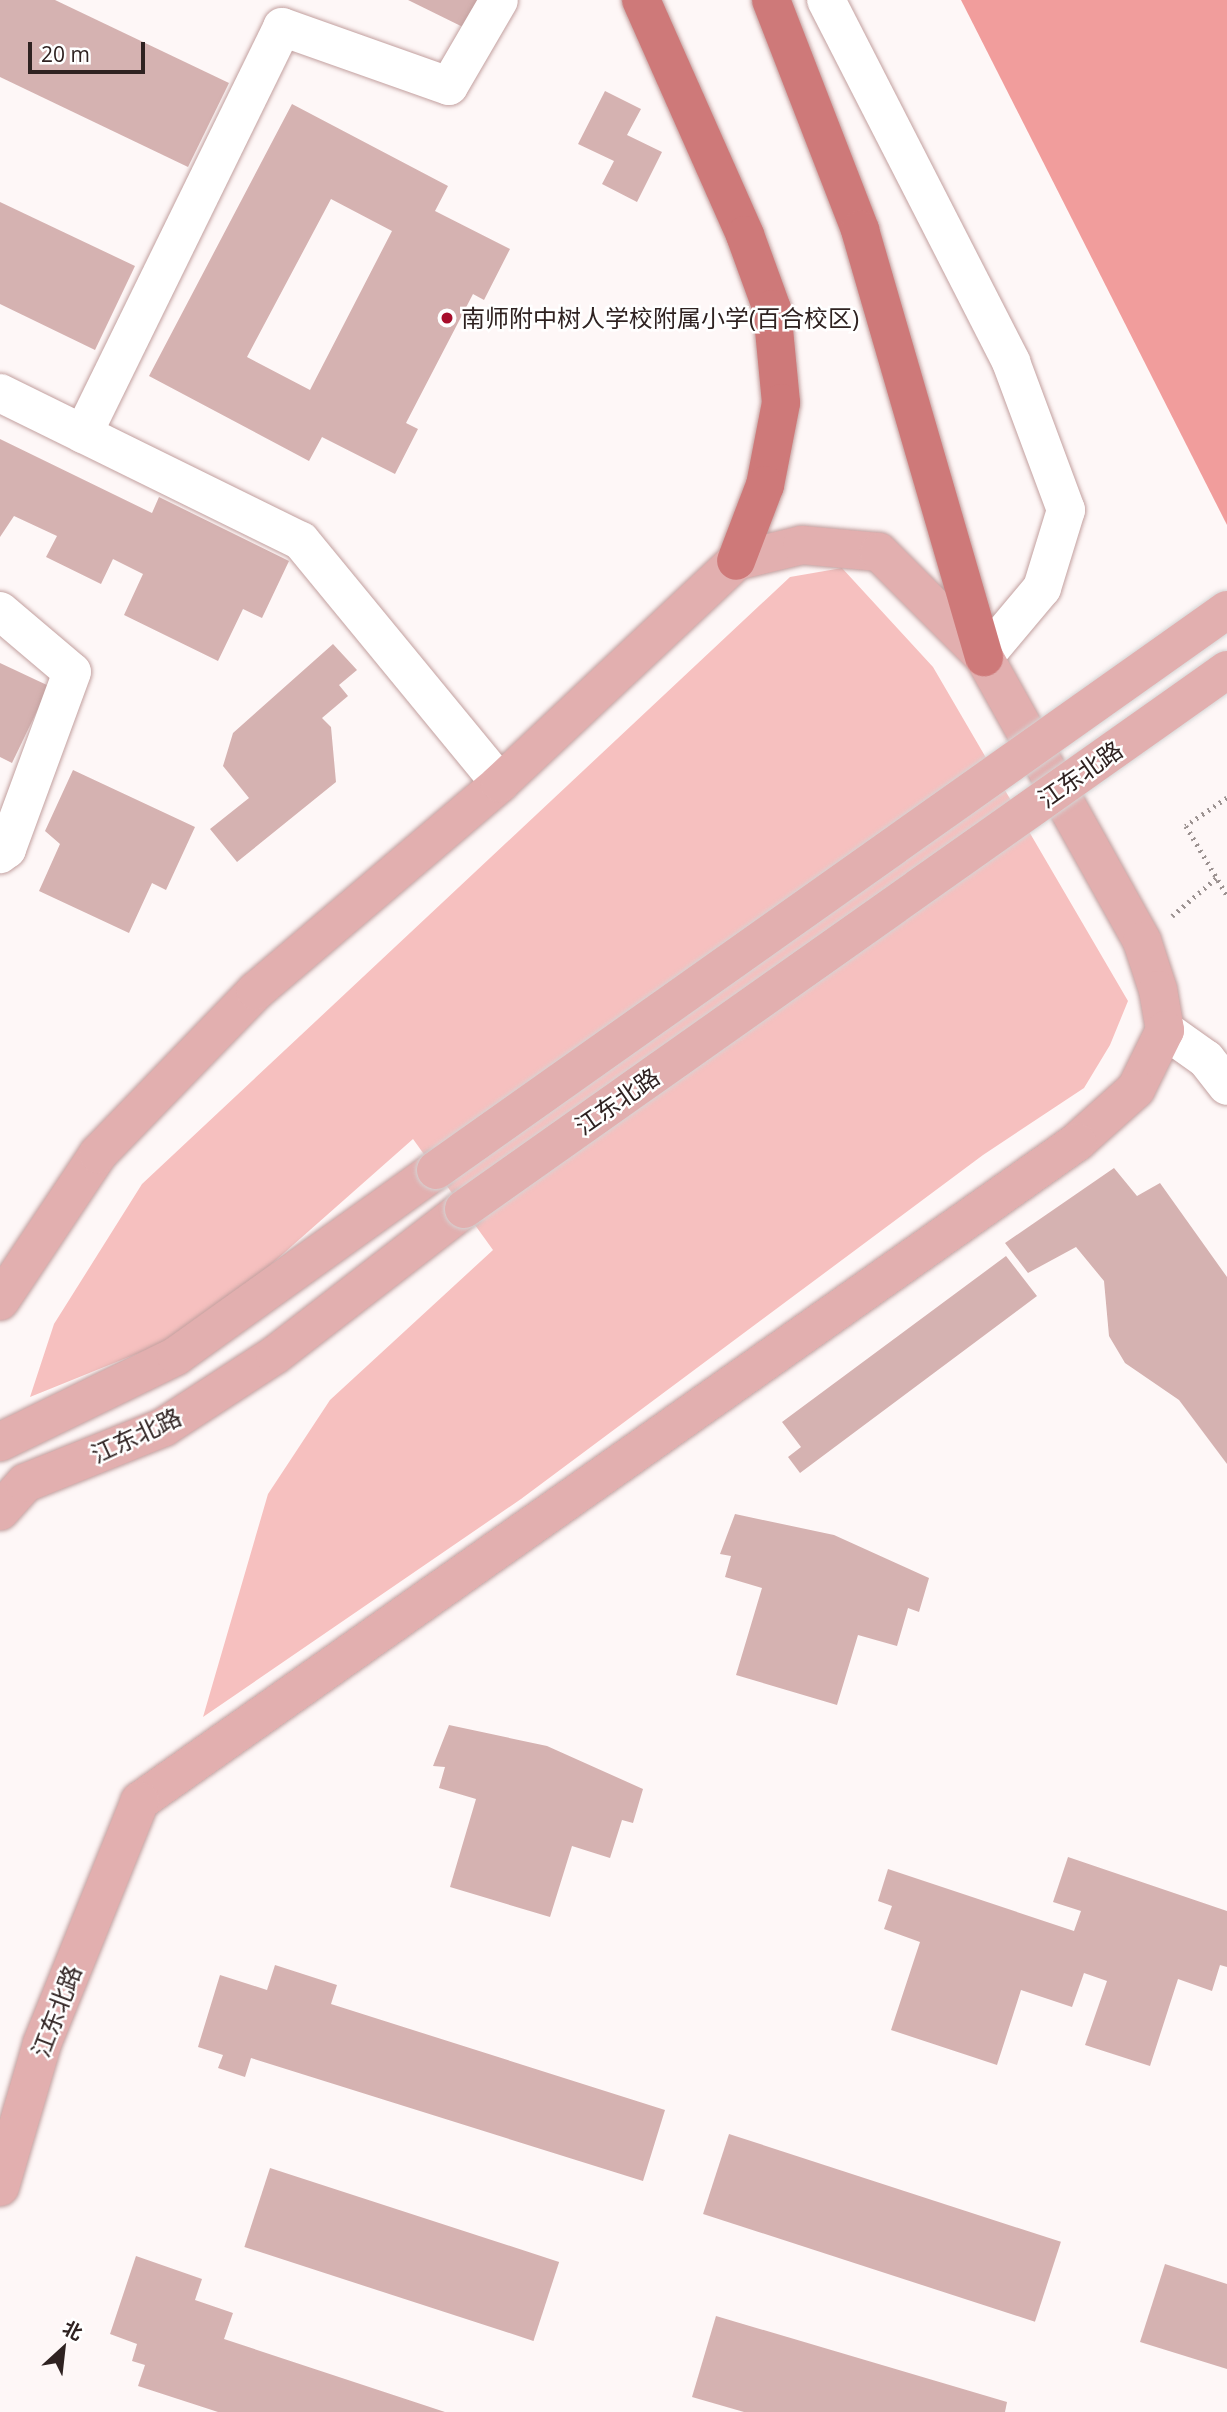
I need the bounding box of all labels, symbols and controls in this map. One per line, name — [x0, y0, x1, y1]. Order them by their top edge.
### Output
scale bar — [32, 28, 149, 72]
text: 20 m — [41, 40, 90, 68]
place label: 南师附中树人学校附属小学(百合校区) — [461, 304, 859, 332]
marker: 南师附中树人学校附属小学(百合校区) — [439, 310, 455, 326]
street label: 江东北路 — [1032, 735, 1128, 813]
street label: 江东北路 — [569, 1062, 665, 1140]
street label: 江东北路 — [86, 1402, 186, 1468]
street label: 江东北路 — [25, 1961, 87, 2061]
north arrow — [28, 2314, 98, 2384]
text: 北 — [58, 2314, 87, 2346]

